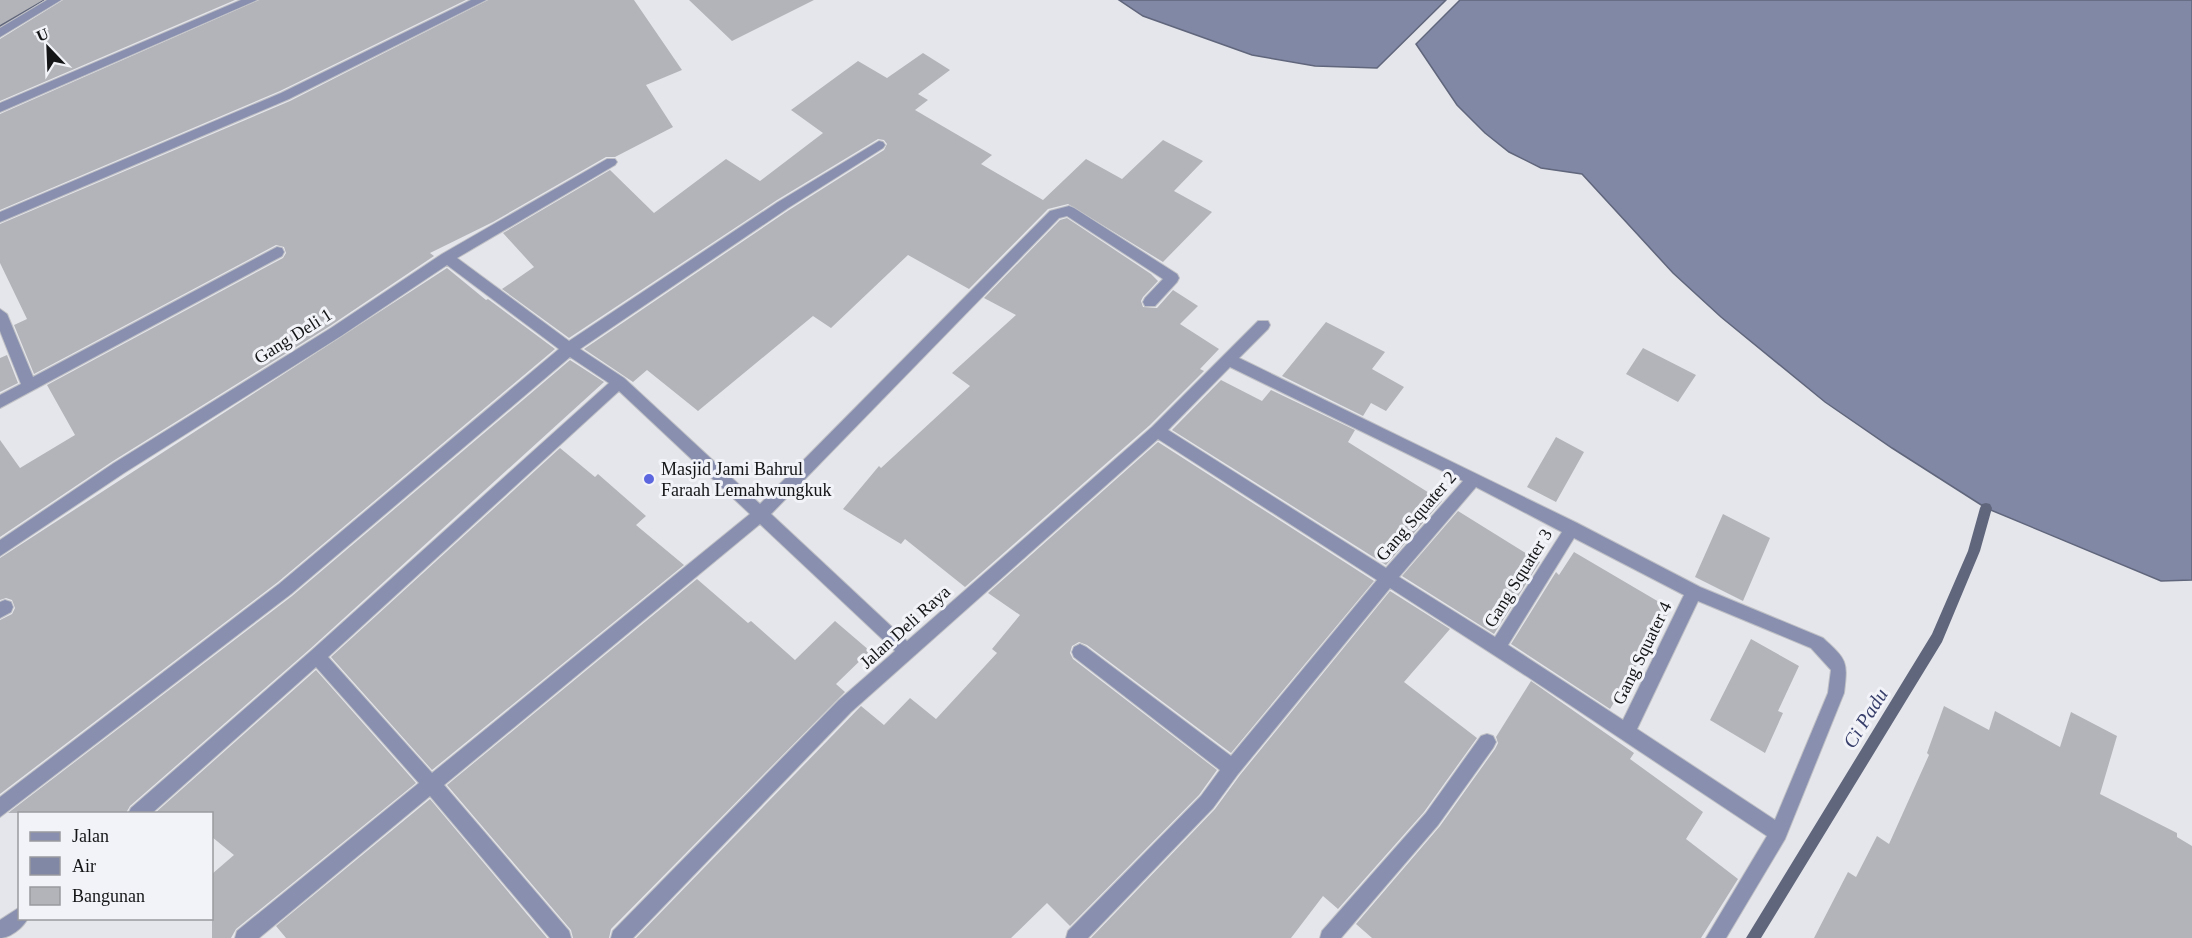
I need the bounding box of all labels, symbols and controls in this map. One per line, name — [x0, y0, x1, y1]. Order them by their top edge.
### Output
north arrow — [18, 18, 78, 78]
text: U — [34, 24, 51, 45]
street label: Gang Deli 1 — [250, 304, 336, 368]
place label: Masjid Jami Bahrul Faraah Lemahwungkuk — [661, 459, 831, 500]
street label: Gang Squater 2 — [1372, 467, 1460, 565]
marker: Masjid Jami Bahrul Faraah Lemahwungkuk — [642, 472, 656, 486]
street label: Gang Squater 3 — [1480, 525, 1556, 631]
street label: Jalan Deli Raya — [856, 581, 954, 673]
street label: Gang Squater 4 — [1608, 598, 1676, 708]
water label: Ci Padu — [1838, 684, 1892, 752]
legend — [18, 812, 213, 920]
text: Jalan — [72, 826, 109, 846]
text: Air — [72, 856, 96, 876]
text: Bangunan — [72, 886, 145, 906]

